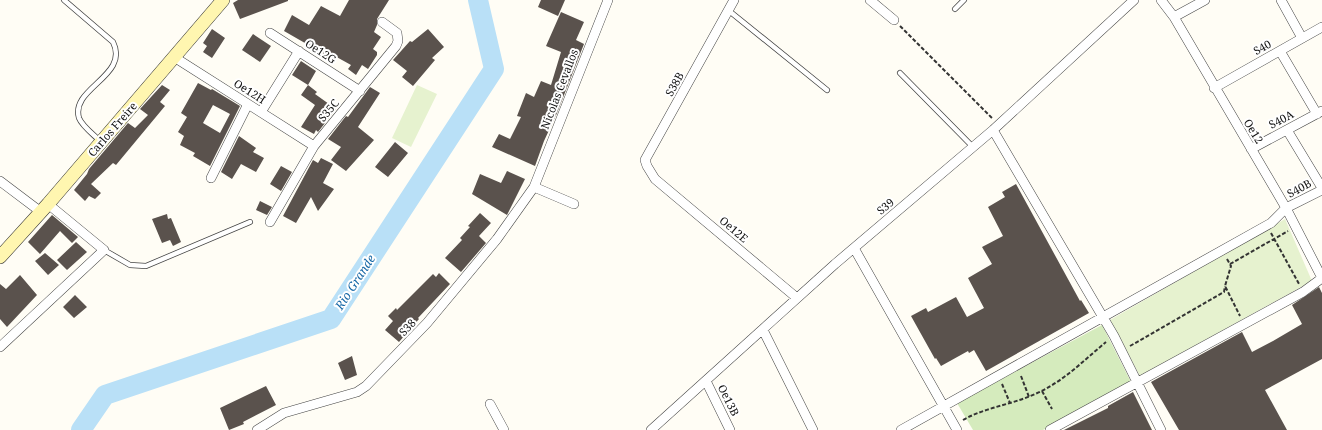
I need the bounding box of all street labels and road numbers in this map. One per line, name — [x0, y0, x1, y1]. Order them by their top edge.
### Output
street label: Oe12G — [303, 35, 340, 67]
street label: S40 — [1250, 36, 1274, 58]
street label: Nicolas Cevallos — [537, 47, 581, 131]
street label: S38B — [661, 69, 687, 99]
street label: Oe12H — [231, 75, 269, 107]
street label: S35C — [314, 95, 342, 124]
street label: Carlos Freire — [84, 98, 140, 160]
street label: S40A — [1266, 106, 1296, 132]
street label: Oe12 — [1241, 116, 1267, 146]
street label: S40B — [1284, 175, 1314, 201]
street label: S39 — [873, 194, 897, 218]
street label: Oe12E — [716, 213, 752, 246]
street label: S38 — [395, 315, 419, 339]
street label: Oe13B — [715, 382, 743, 418]

